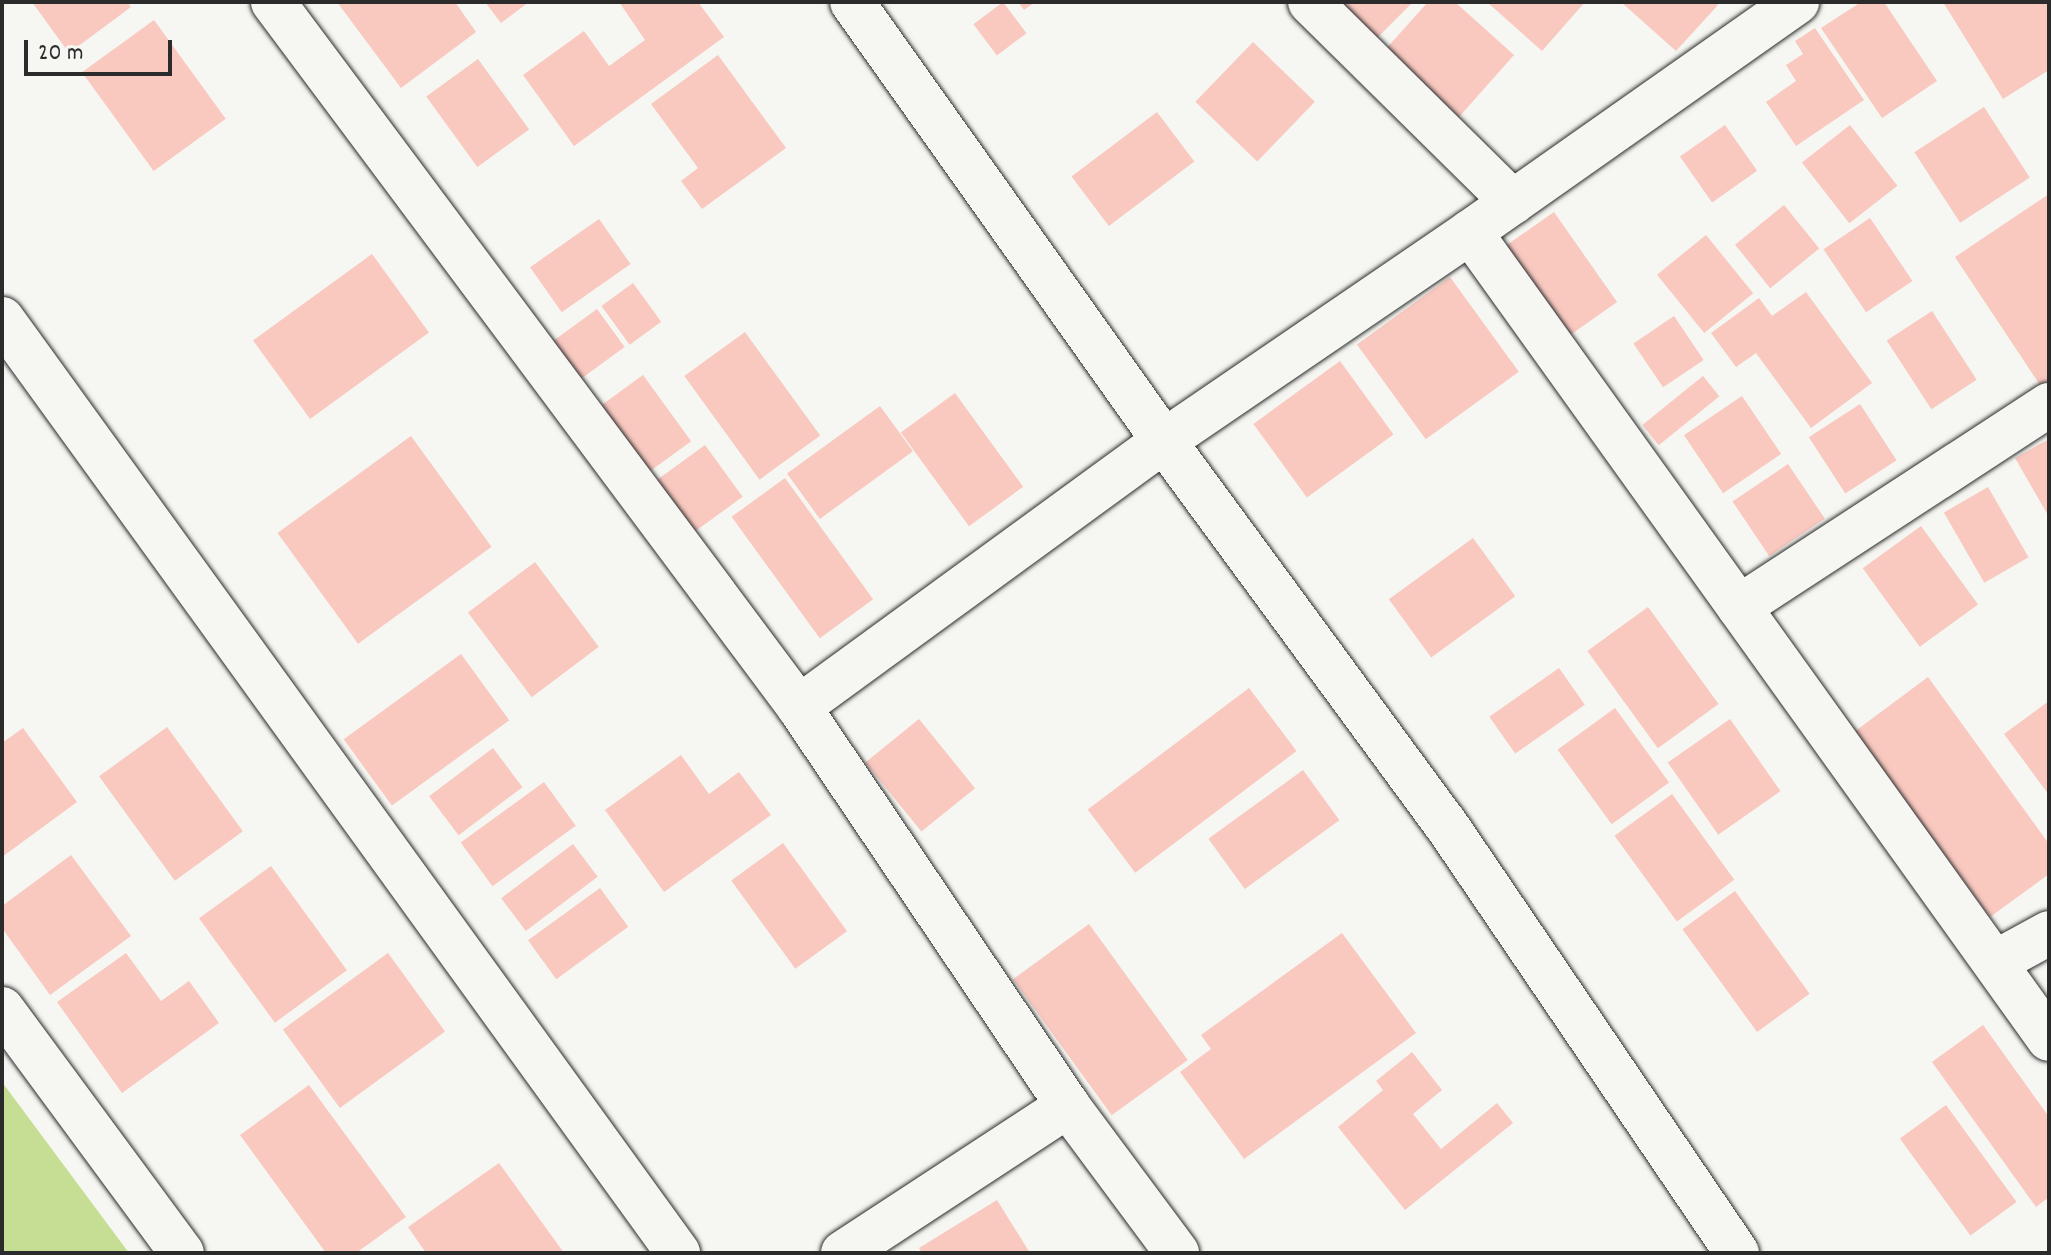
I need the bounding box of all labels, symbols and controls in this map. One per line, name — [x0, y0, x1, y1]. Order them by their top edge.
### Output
scale bar — [28, 24, 176, 74]
text: 20 m — [38, 37, 84, 71]

